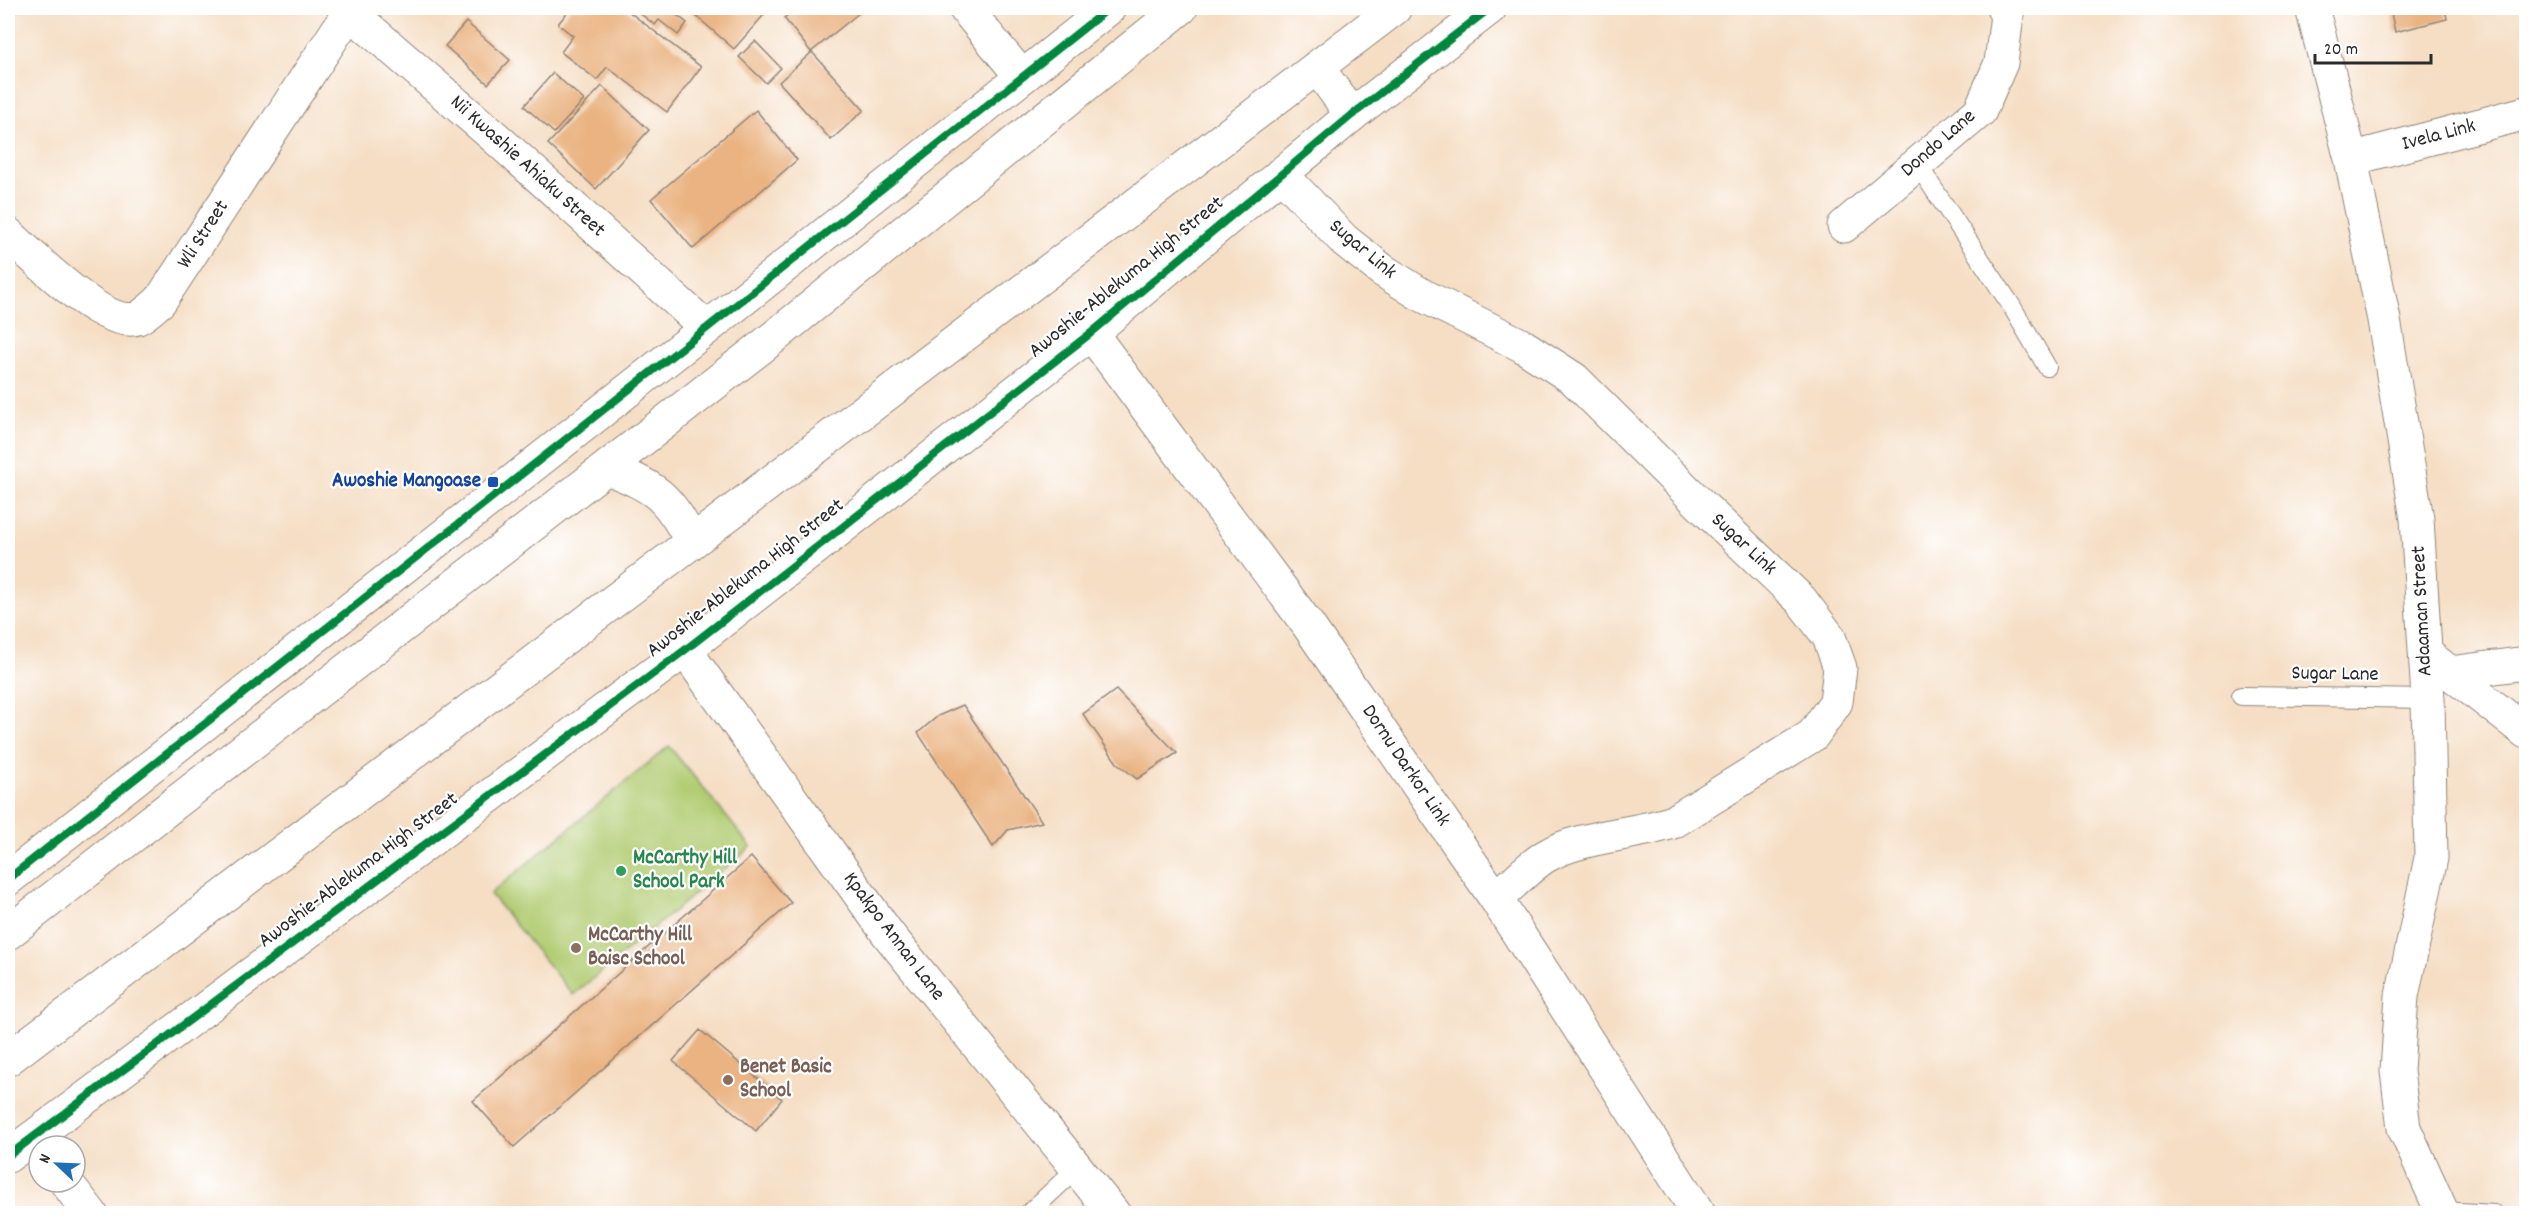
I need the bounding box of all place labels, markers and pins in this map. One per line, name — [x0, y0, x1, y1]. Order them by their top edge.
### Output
place label: Awoshie Mangoase — [332, 467, 481, 497]
marker: Awoshie Mangoase — [486, 475, 500, 489]
place label: McCarthy Hill School Park — [633, 844, 738, 898]
marker: McCarthy Hill School Park — [614, 864, 628, 878]
place label: McCarthy Hill Baisc School — [588, 921, 693, 975]
marker: McCarthy Hill Baisc School — [569, 941, 583, 955]
place label: Benet Basic School — [740, 1053, 832, 1107]
marker: Benet Basic School — [721, 1073, 735, 1087]

